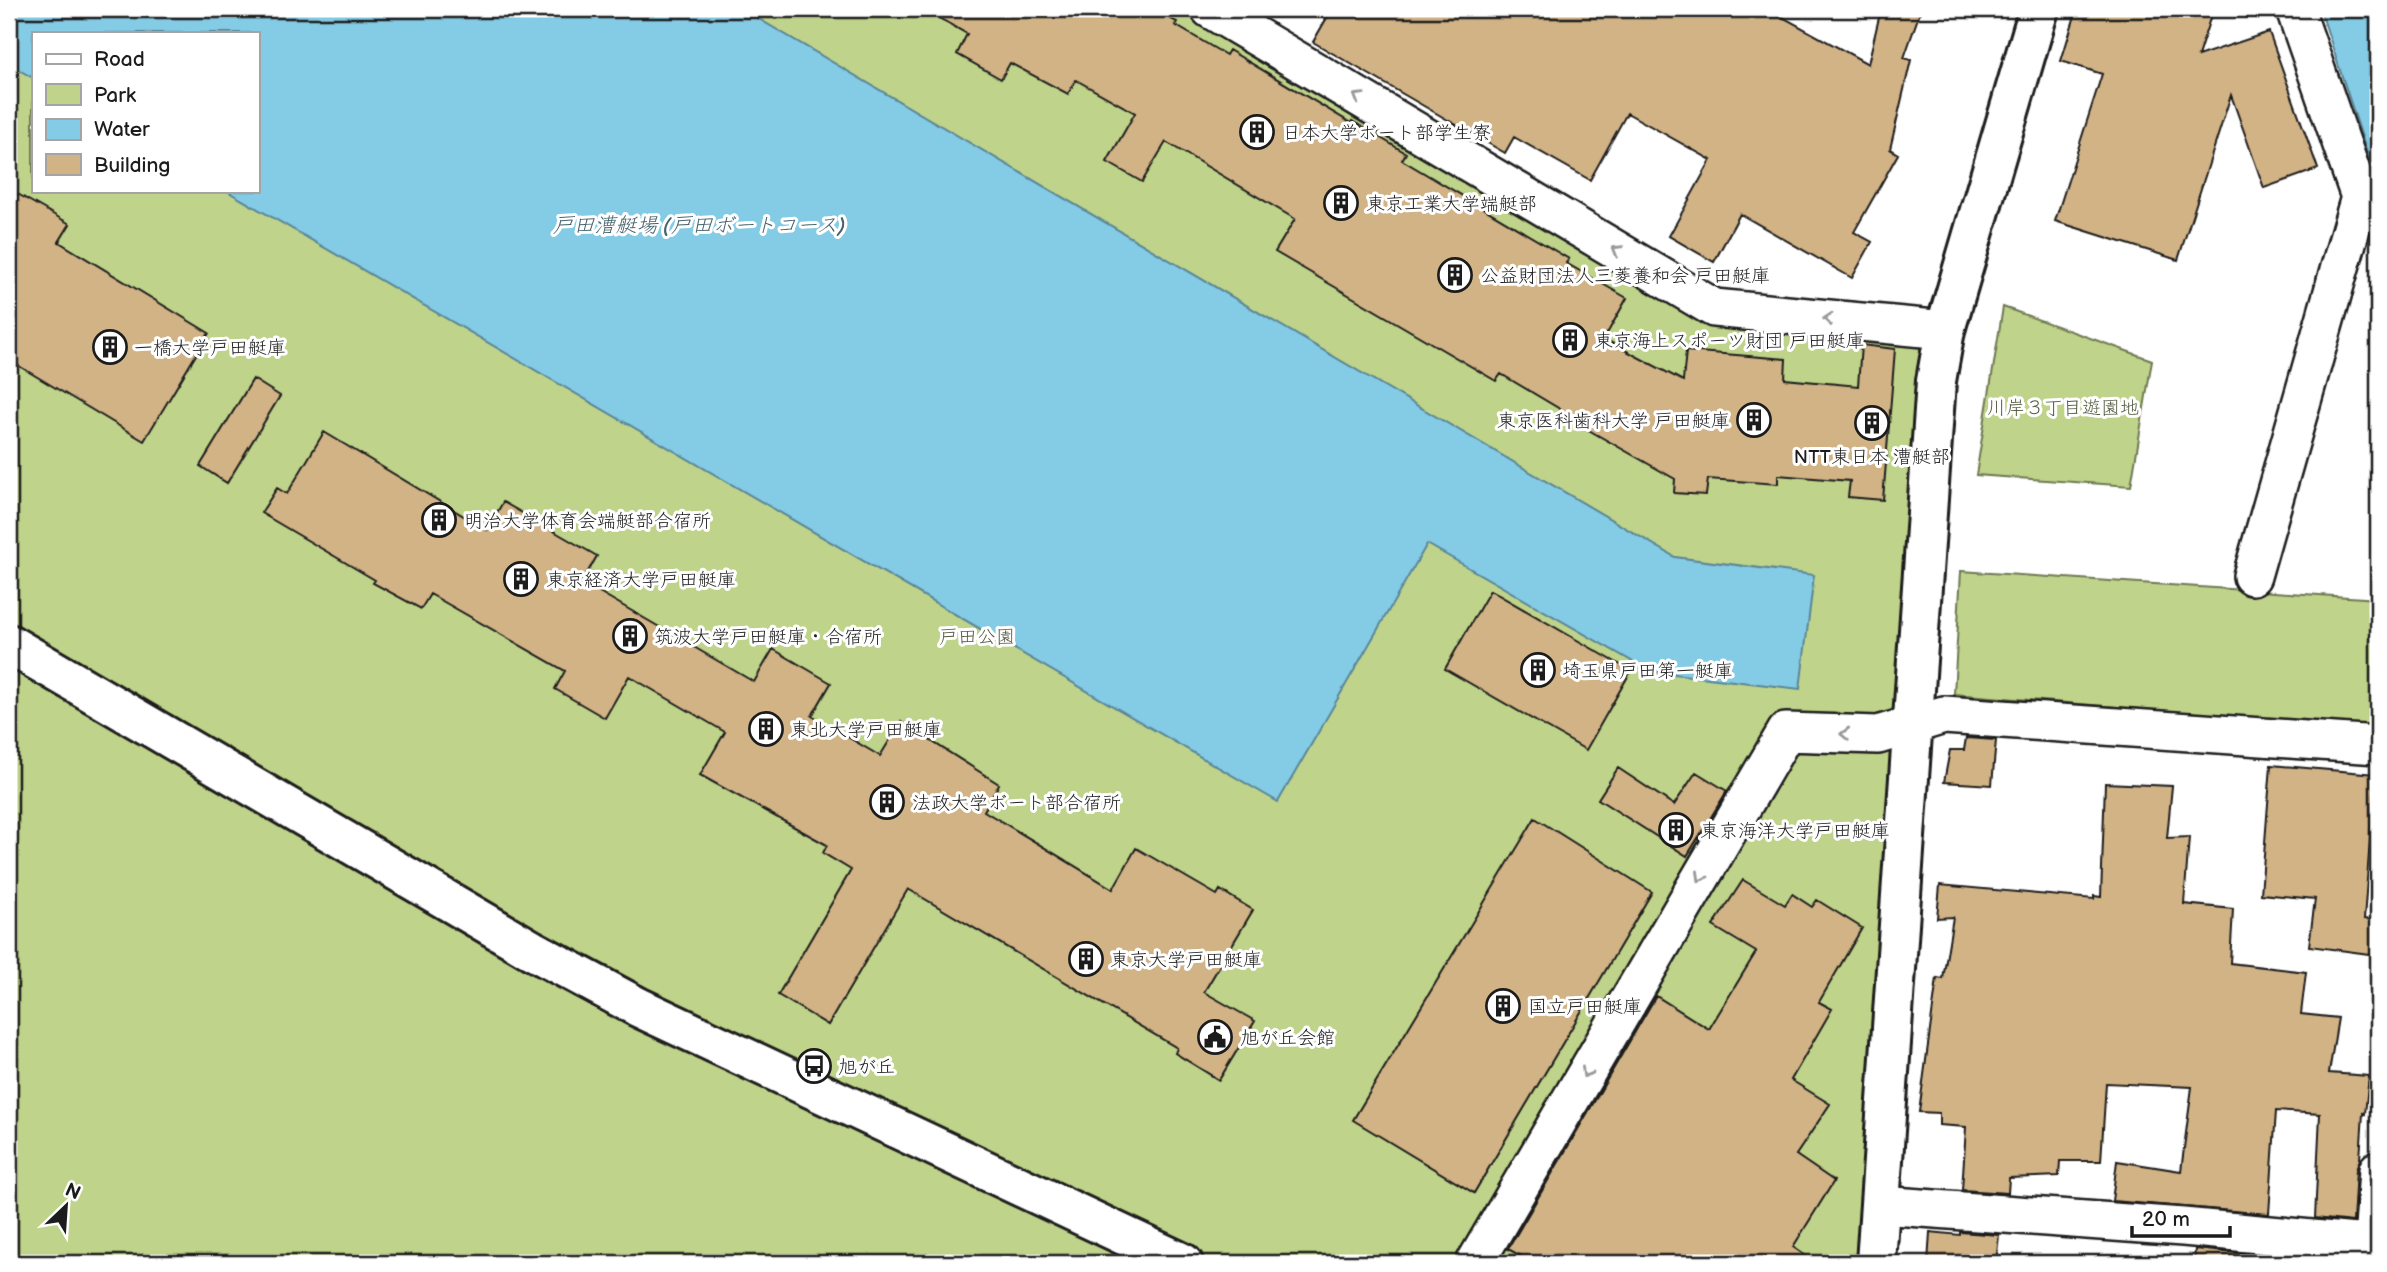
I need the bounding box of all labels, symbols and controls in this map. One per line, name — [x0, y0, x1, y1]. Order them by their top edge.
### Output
legend — [32, 32, 259, 192]
text: Road — [94, 47, 145, 72]
text: Park — [94, 83, 137, 108]
one-way arrow — [1353, 92, 1366, 105]
building icon: 日本大学ボート部学生寮 — [1238, 113, 1276, 151]
text: Water — [94, 117, 150, 142]
place label: 日本大学ボート部学生寮 — [1282, 122, 1491, 145]
text: Building — [94, 153, 170, 178]
building icon: 東京工業大学端艇部 — [1322, 184, 1360, 222]
place label: 東京工業大学端艇部 — [1366, 193, 1537, 216]
water label: 戸田漕艇場 (戸田ボートコース) — [553, 213, 846, 238]
one-way arrow — [1612, 246, 1625, 259]
building icon: 公益財団法人三菱養和会 戸田艇庫 — [1436, 256, 1474, 294]
place label: 公益財団法人三菱養和会 戸田艇庫 — [1480, 265, 1770, 288]
one-way arrow — [1823, 311, 1834, 326]
building icon: 東京海上スポーツ財団 戸田艇庫 — [1551, 321, 1589, 359]
building icon: 一橋大学戸田艇庫 — [91, 328, 129, 366]
place label: 東京海上スポーツ財団 戸田艇庫 — [1594, 330, 1865, 353]
place label: 一橋大学戸田艇庫 — [134, 337, 286, 360]
park label: 川岸３丁目遊園地 — [1987, 397, 2139, 420]
building icon: 東京医科歯科大学 戸田艇庫 — [1735, 401, 1773, 439]
building icon: NTT東日本 漕艇部 — [1853, 404, 1891, 442]
place label: 東京医科歯科大学 戸田艇庫 — [1497, 410, 1730, 433]
place label: NTT東日本 漕艇部 — [1794, 446, 1950, 469]
building icon: 明治大学体育会端艇部合宿所 — [420, 501, 458, 539]
place label: 明治大学体育会端艇部合宿所 — [464, 510, 711, 533]
building icon: 東京経済大学戸田艇庫 — [502, 560, 540, 598]
place label: 東京経済大学戸田艇庫 — [546, 569, 736, 592]
building icon: 筑波大学戸田艇庫・合宿所 — [611, 617, 649, 655]
place label: 筑波大学戸田艇庫・合宿所 — [654, 626, 882, 649]
park label: 戸田公園 — [939, 626, 1015, 649]
building icon: 埼玉県戸田第一艇庫 — [1519, 651, 1557, 689]
place label: 埼玉県戸田第一艇庫 — [1562, 660, 1733, 683]
building icon: 東北大学戸田艇庫 — [747, 710, 785, 748]
place label: 東北大学戸田艇庫 — [790, 719, 942, 742]
one-way arrow — [1840, 727, 1851, 742]
building icon: 法政大学ボート部合宿所 — [868, 783, 906, 821]
place label: 法政大学ボート部合宿所 — [912, 792, 1121, 815]
building icon: 東京海洋大学戸田艇庫 — [1657, 811, 1695, 849]
place label: 東京海洋大学戸田艇庫 — [1700, 820, 1890, 843]
one-way arrow — [1696, 870, 1709, 882]
building icon: 東京大学戸田艇庫 — [1067, 940, 1105, 978]
place label: 東京大学戸田艇庫 — [1110, 949, 1262, 972]
building icon: 国立戸田艇庫 — [1484, 987, 1522, 1025]
place label: 国立戸田艇庫 — [1528, 996, 1642, 1019]
public building icon: 旭が丘会館 — [1196, 1018, 1234, 1056]
place label: 旭が丘会館 — [1240, 1027, 1335, 1050]
bus stop icon: 旭が丘 — [795, 1047, 833, 1085]
place label: 旭が丘 — [838, 1056, 895, 1079]
one-way arrow — [1581, 1066, 1594, 1079]
north arrow — [32, 1170, 102, 1240]
text: N — [61, 1179, 84, 1205]
scale bar — [2132, 1195, 2230, 1239]
text: 20 m — [2142, 1207, 2190, 1232]

